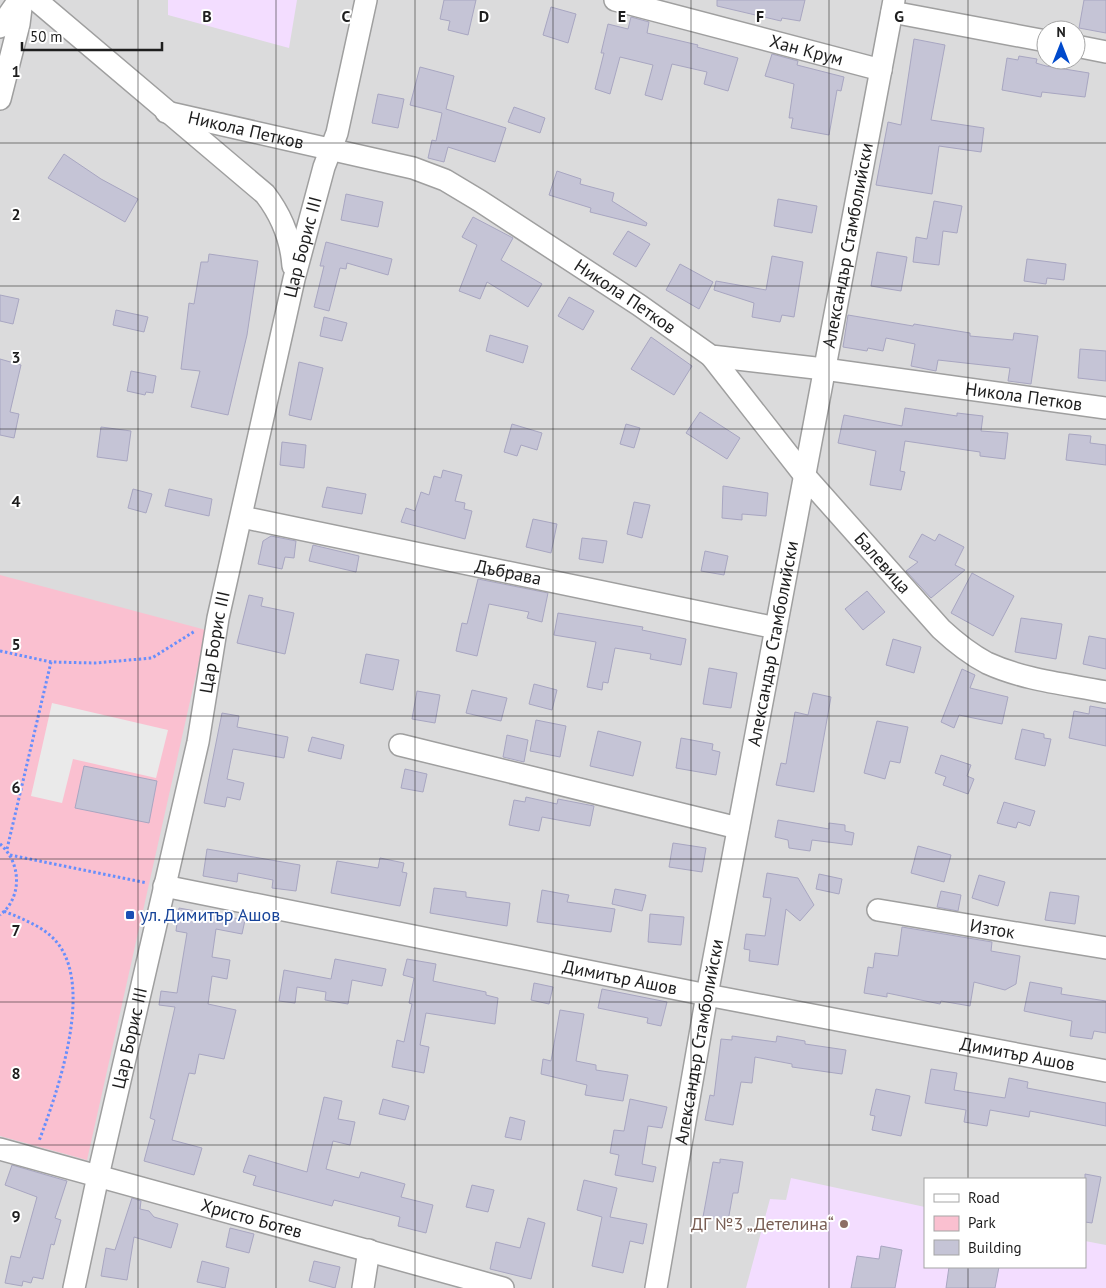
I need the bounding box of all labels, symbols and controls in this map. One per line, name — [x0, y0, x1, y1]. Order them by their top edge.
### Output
text: B — [202, 6, 212, 26]
text: C — [342, 6, 351, 26]
text: D — [479, 6, 489, 26]
text: E — [618, 6, 626, 26]
text: F — [756, 6, 764, 26]
text: G — [894, 6, 904, 26]
scale bar — [22, 20, 162, 52]
north arrow — [1036, 20, 1086, 70]
text: N — [1056, 23, 1066, 41]
text: 50 m — [30, 27, 63, 46]
street label: Хан Крум — [767, 29, 846, 71]
text: 1 — [11, 61, 21, 81]
street label: Никола Петков — [186, 105, 306, 154]
street label: Александър Стамболийски — [817, 141, 878, 350]
street label: Цар Борис III — [278, 194, 327, 300]
text: 2 — [11, 204, 21, 224]
street label: Никола Петков — [570, 254, 681, 339]
text: 3 — [11, 347, 21, 367]
street label: Никола Петков — [964, 377, 1084, 416]
text: 4 — [11, 491, 21, 511]
street label: Балевица — [849, 527, 916, 598]
street label: Александър Стамболийски — [742, 539, 803, 748]
street label: Дъбрава — [473, 554, 544, 590]
street label: Цар Борис III — [194, 589, 235, 695]
text: 5 — [11, 634, 21, 654]
text: 6 — [11, 777, 21, 797]
place label: ул. Димитър Ашов — [140, 903, 280, 926]
marker: ул. Димитър Ашов — [124, 909, 136, 921]
street label: Изток — [968, 914, 1017, 944]
text: 7 — [11, 920, 21, 940]
street label: Александър Стамболийски — [669, 937, 728, 1146]
street label: Димитър Ашов — [561, 954, 679, 1000]
street label: Цар Борис III — [106, 985, 152, 1091]
street label: Димитър Ашов — [958, 1031, 1077, 1076]
text: 8 — [11, 1063, 21, 1083]
legend — [924, 1178, 1086, 1268]
text: Road — [968, 1188, 1000, 1207]
street label: Христо Ботев — [198, 1193, 305, 1243]
text: 9 — [11, 1206, 21, 1226]
place label: ДГ №3 „Детелина“ — [691, 1212, 834, 1235]
text: Park — [968, 1213, 996, 1232]
marker: ДГ №3 „Детелина“ — [838, 1218, 850, 1230]
text: Building — [968, 1238, 1022, 1257]

